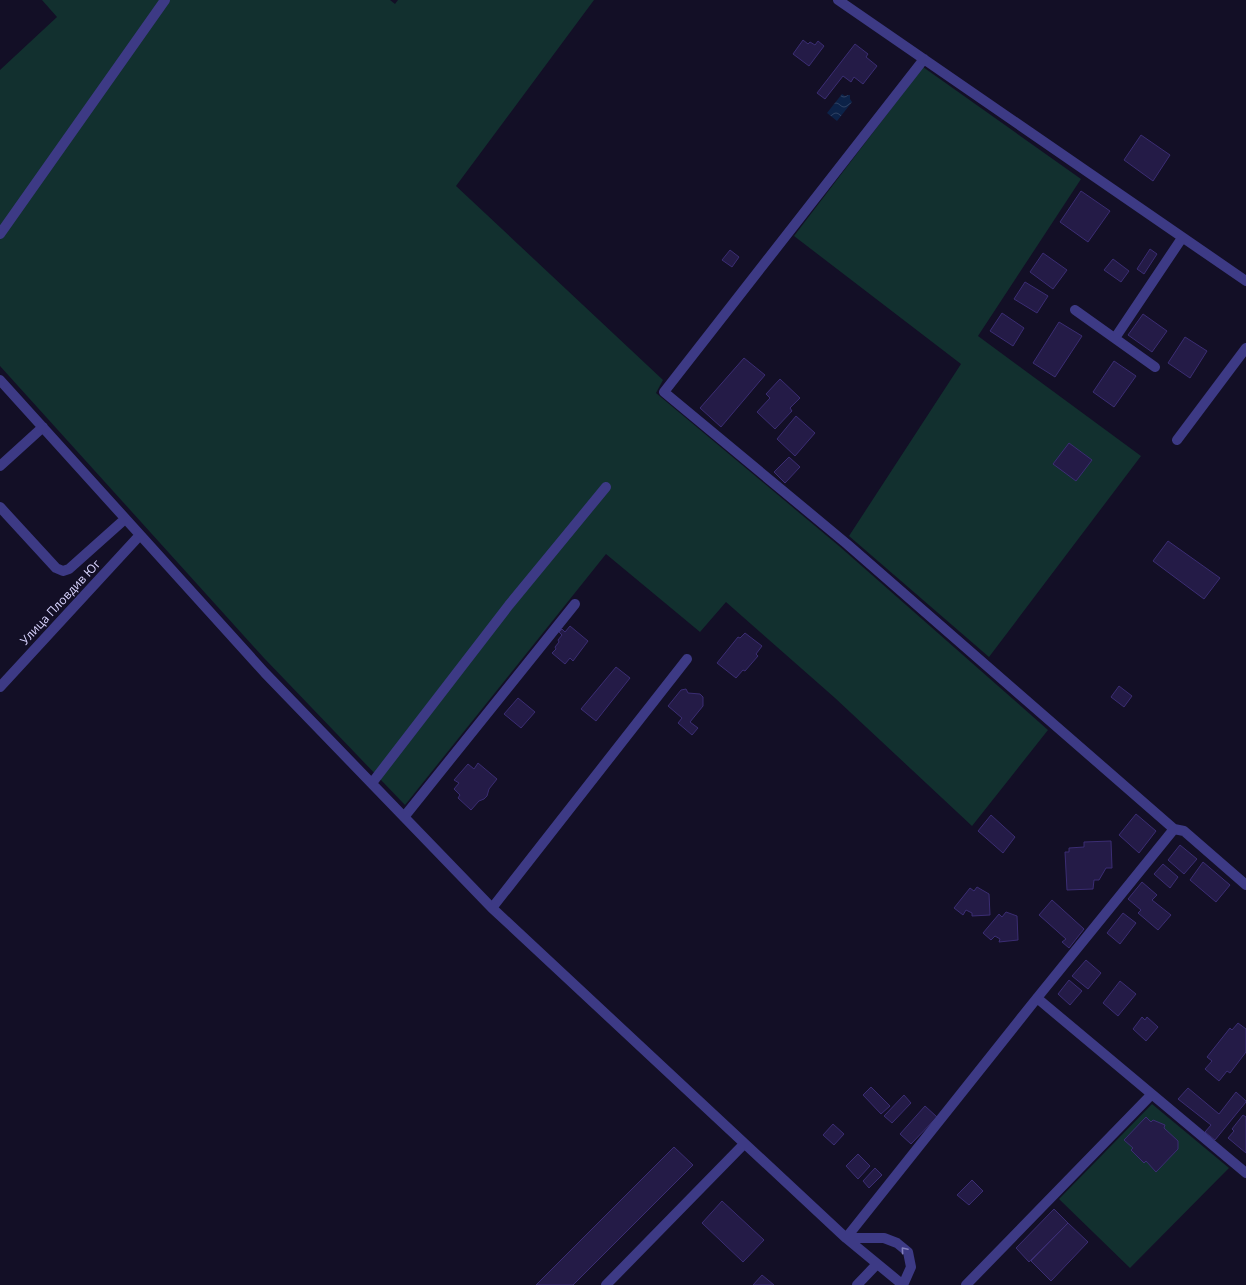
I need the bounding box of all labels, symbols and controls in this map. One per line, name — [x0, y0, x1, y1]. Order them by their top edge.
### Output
street label: Улица Пловдив Юг — [16, 556, 104, 648]
one-way arrow — [902, 1247, 909, 1255]

